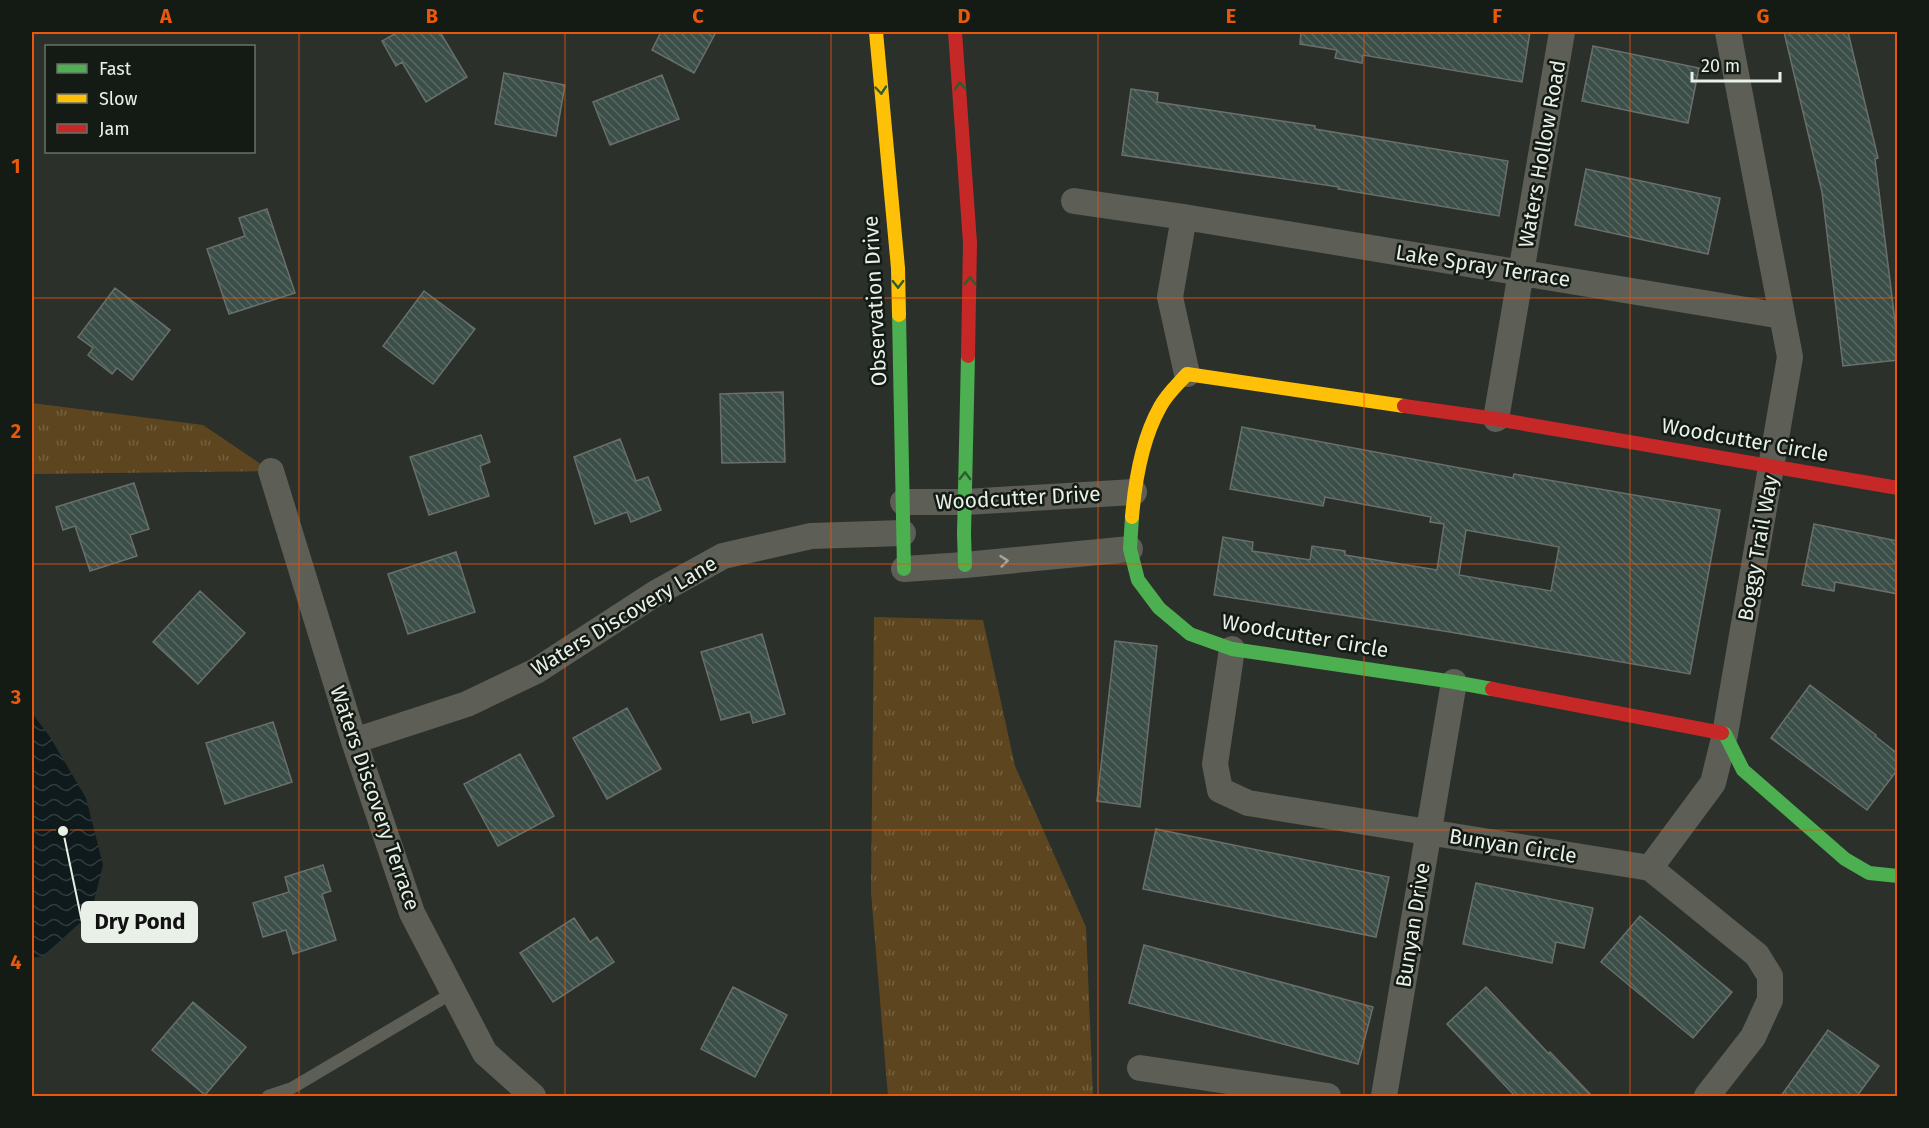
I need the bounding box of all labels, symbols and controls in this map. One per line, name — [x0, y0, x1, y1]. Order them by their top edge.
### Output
text: A — [159, 4, 173, 28]
text: B — [426, 4, 438, 28]
text: C — [692, 4, 704, 28]
text: D — [957, 4, 971, 28]
text: E — [1226, 4, 1236, 28]
text: F — [1492, 4, 1502, 28]
text: G — [1757, 4, 1769, 28]
legend — [45, 45, 255, 153]
scale bar — [1692, 45, 1780, 83]
text: 20 m — [1701, 55, 1740, 77]
text: Fast — [99, 58, 132, 80]
street label: Waters Hollow Road — [1513, 58, 1571, 250]
one-way arrow — [954, 82, 967, 91]
one-way arrow — [874, 85, 887, 94]
text: Slow — [99, 88, 138, 110]
text: Jam — [99, 118, 130, 140]
text: 1 — [11, 154, 21, 178]
street label: Observation Drive — [858, 215, 892, 387]
street label: Lake Spray Terrace — [1394, 239, 1572, 293]
one-way arrow — [963, 277, 976, 286]
one-way arrow — [892, 279, 904, 288]
street label: Woodcutter Circle — [1660, 413, 1830, 467]
text: 2 — [11, 419, 21, 443]
one-way arrow — [959, 472, 972, 481]
street label: Boggy Trail Way — [1732, 472, 1784, 623]
street label: Woodcutter Drive — [935, 481, 1101, 515]
street label: Waters Discovery Lane — [526, 550, 722, 682]
one-way arrow — [999, 555, 1008, 568]
street label: Woodcutter Circle — [1220, 609, 1390, 663]
street label: Waters Discovery Terrace — [324, 682, 426, 914]
text: 3 — [10, 685, 21, 709]
street label: Bunyan Circle — [1447, 823, 1579, 869]
street label: Bunyan Drive — [1390, 861, 1436, 989]
callout: Dry Pond — [82, 902, 197, 942]
text: Dry Pond — [94, 908, 186, 935]
text: 4 — [10, 950, 22, 974]

